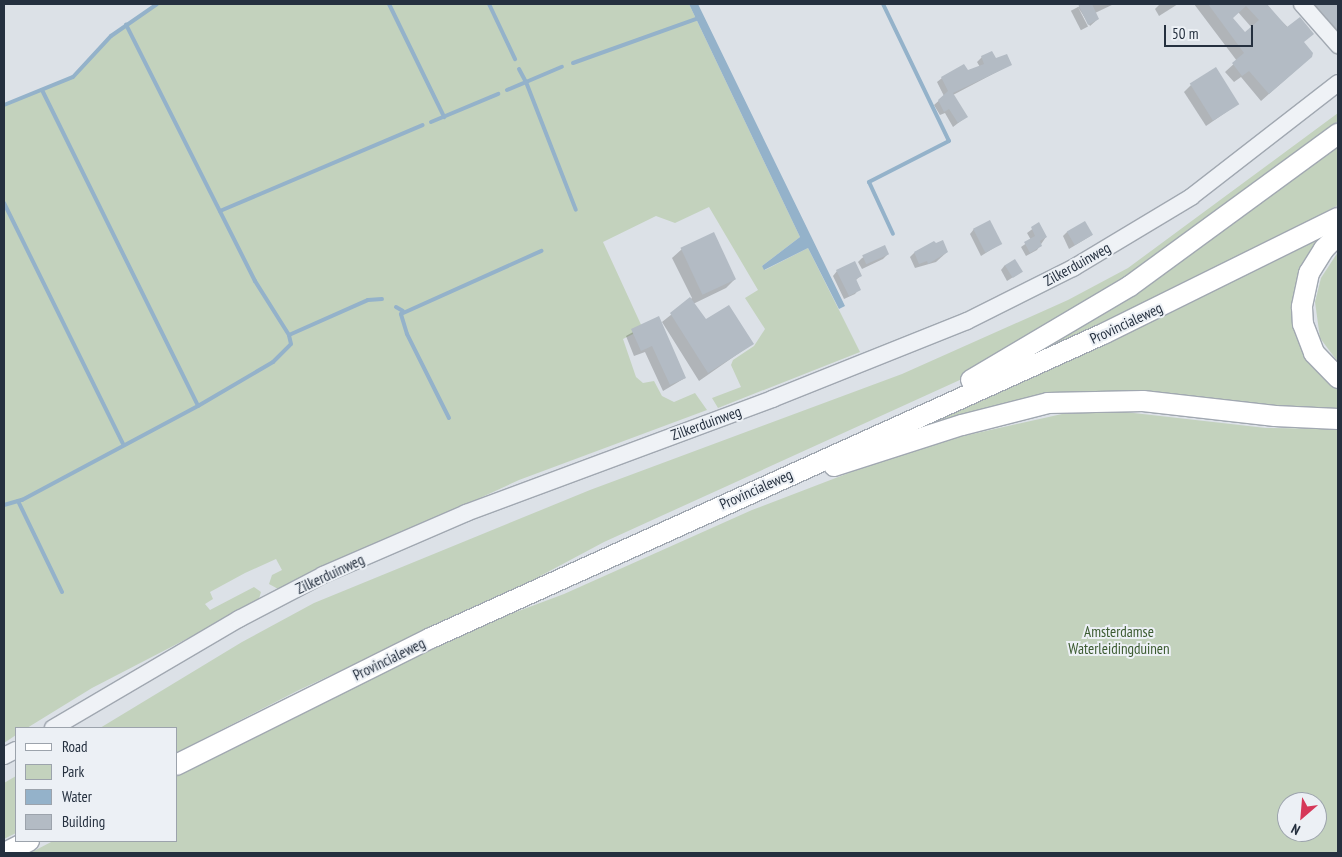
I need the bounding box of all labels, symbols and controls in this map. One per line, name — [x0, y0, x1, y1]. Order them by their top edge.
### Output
scale bar — [1167, 15, 1256, 47]
text: 50 m — [1172, 24, 1198, 43]
street label: Zilkerduinweg — [1041, 238, 1113, 290]
street label: Provincialeweg — [1087, 298, 1165, 348]
street label: Zilkerduinweg — [668, 402, 744, 444]
street label: Provincialeweg — [717, 465, 795, 513]
street label: Zilkerduinweg — [293, 550, 367, 598]
park label: Amsterdamse Waterleidingduinen — [1068, 622, 1170, 657]
street label: Provincialeweg — [350, 634, 428, 684]
legend — [15, 727, 178, 842]
text: Road — [62, 737, 88, 756]
text: Park — [62, 762, 84, 781]
text: Water — [62, 787, 92, 806]
north arrow — [1277, 792, 1327, 842]
text: Building — [62, 812, 105, 831]
text: N — [1288, 820, 1303, 839]

